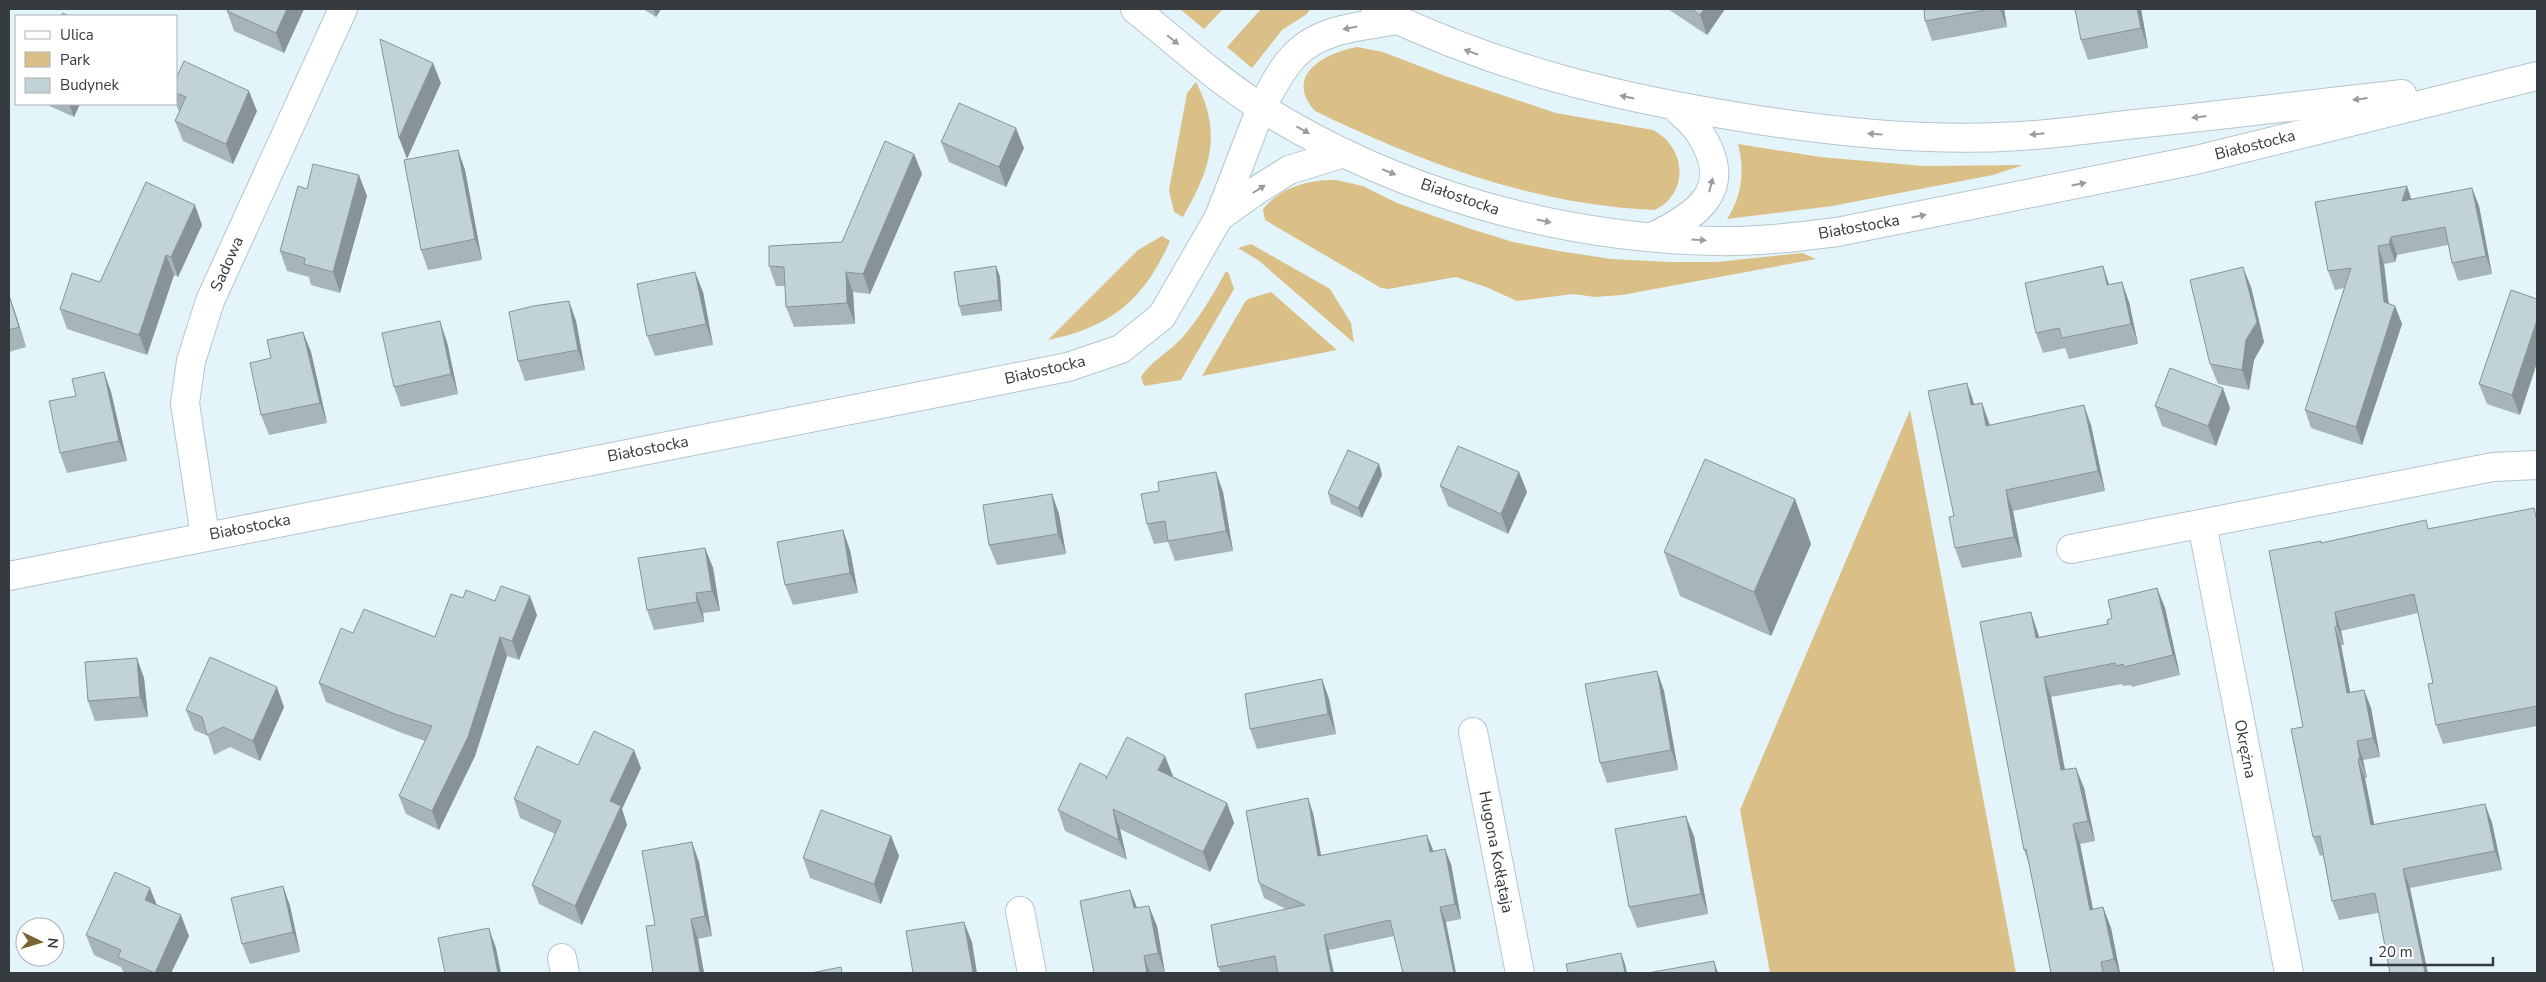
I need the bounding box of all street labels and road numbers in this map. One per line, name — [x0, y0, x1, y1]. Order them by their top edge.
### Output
street label: Białostocka — [2212, 124, 2298, 166]
street label: Białostocka — [1417, 173, 1503, 221]
street label: Białostocka — [1817, 209, 1901, 245]
street label: Sadowa — [205, 233, 249, 295]
street label: Białostocka — [1002, 350, 1088, 390]
street label: Białostocka — [605, 430, 691, 468]
street label: Białostocka — [207, 508, 293, 546]
street label: Okrężna — [2229, 718, 2261, 780]
street label: Hugona Kołłątaja — [1473, 789, 1519, 915]

